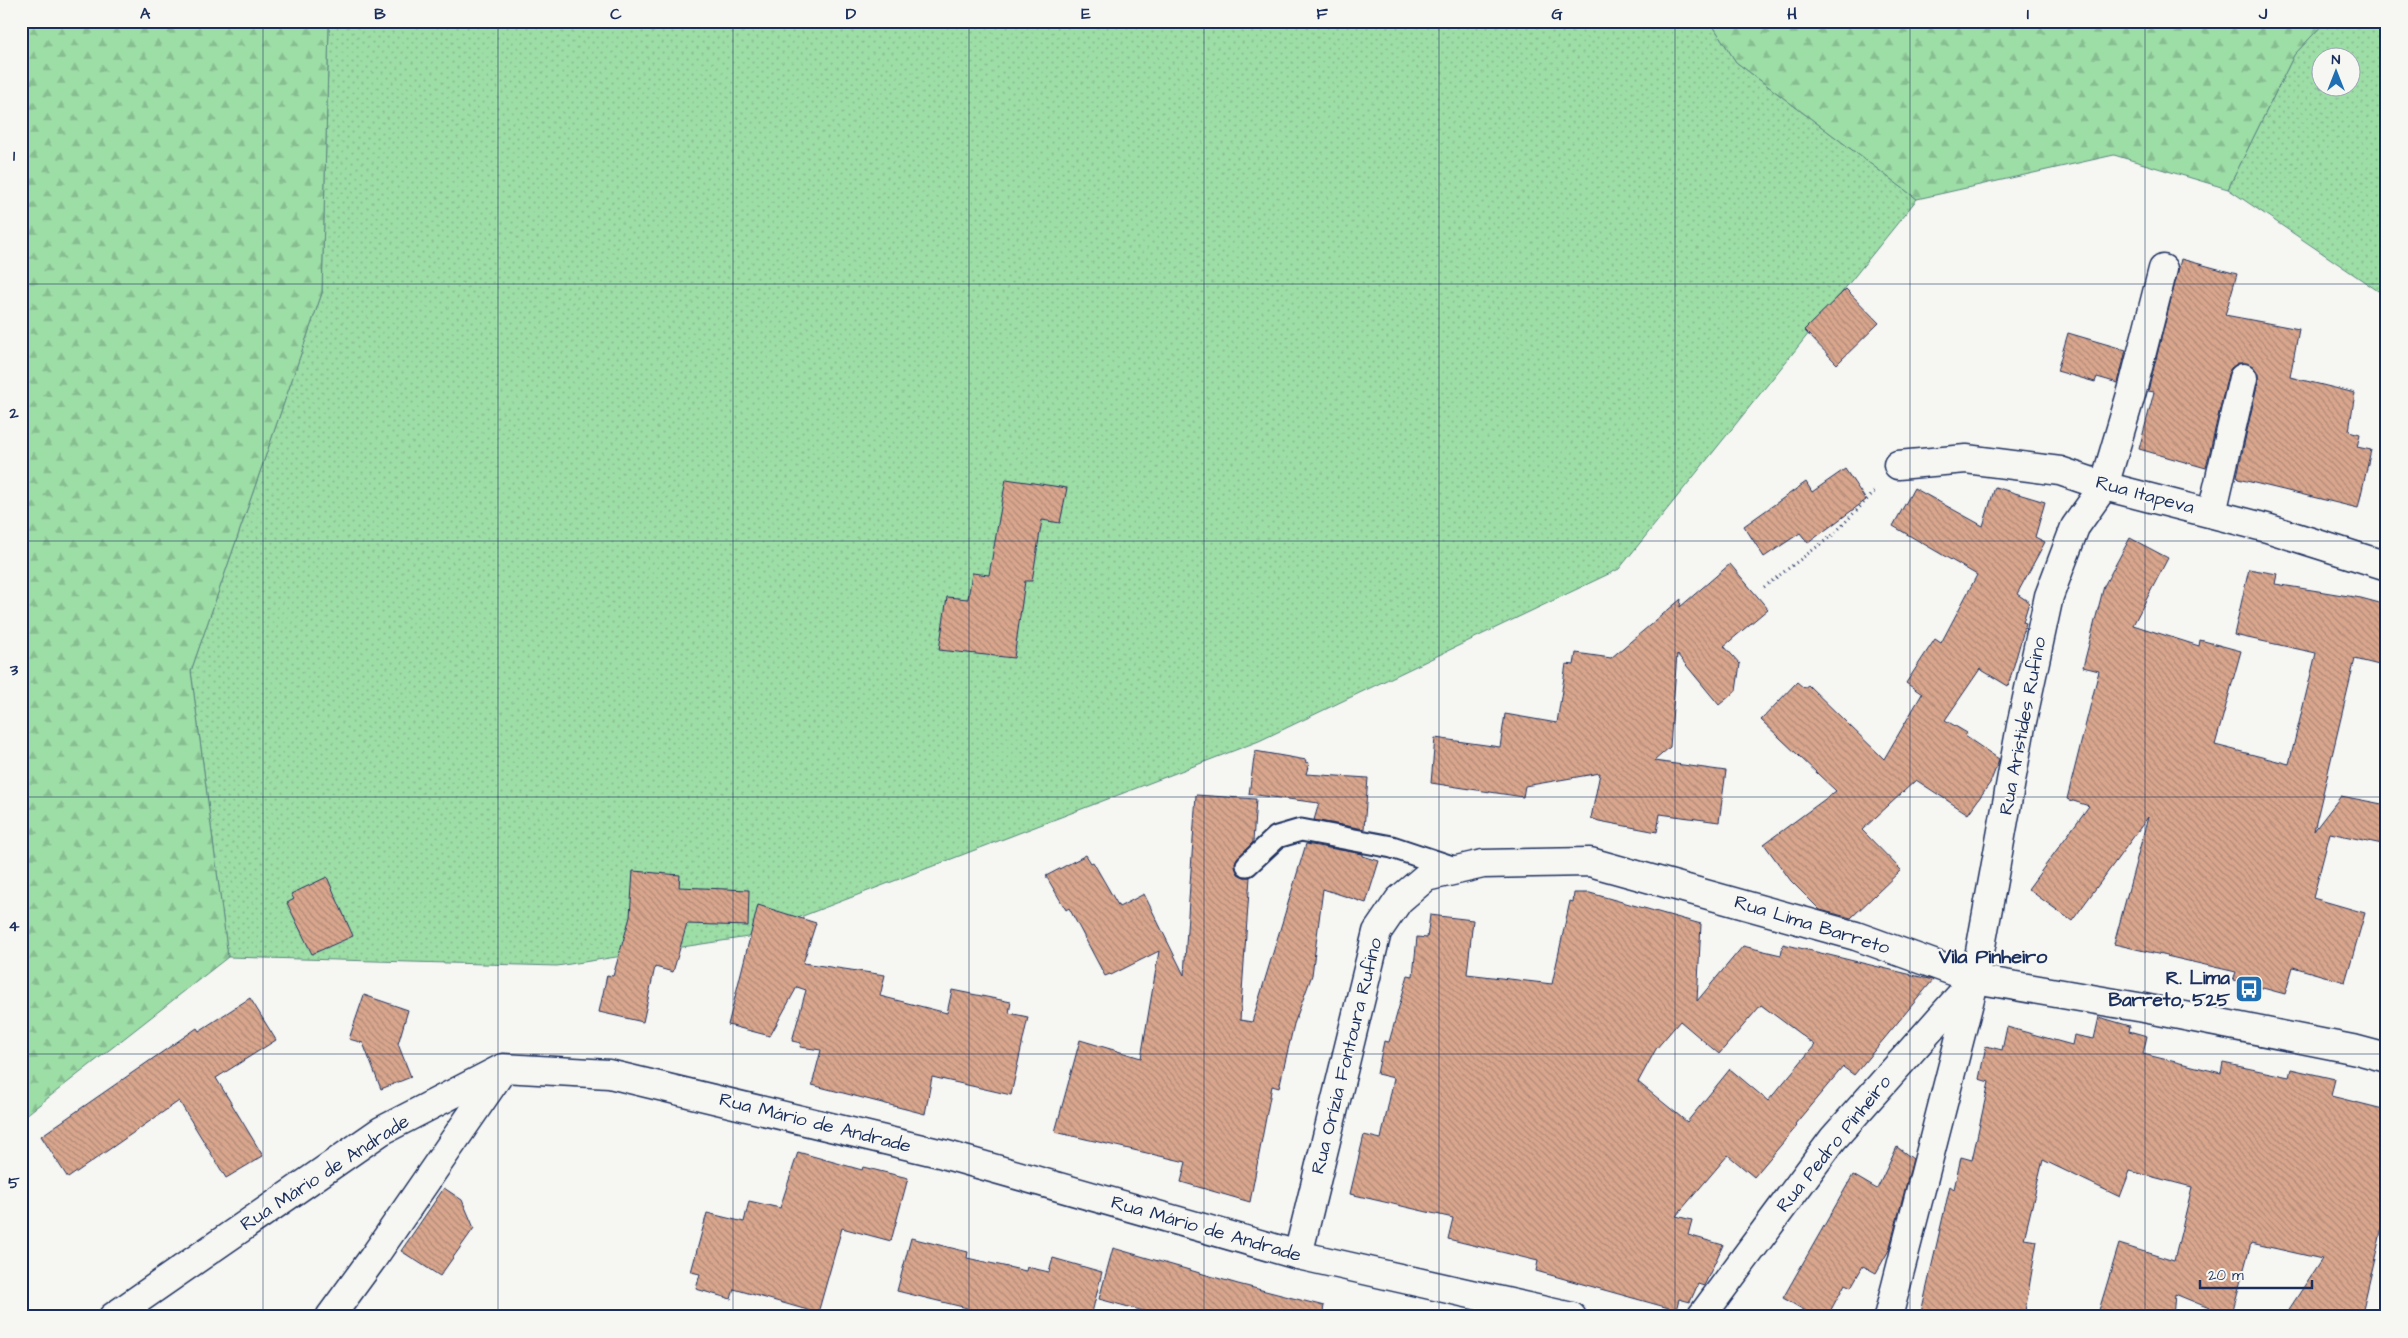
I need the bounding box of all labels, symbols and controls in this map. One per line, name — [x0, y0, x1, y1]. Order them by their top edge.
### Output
text: A — [140, 3, 151, 25]
text: B — [374, 3, 386, 25]
text: C — [610, 3, 622, 25]
text: D — [846, 3, 857, 25]
text: E — [1081, 3, 1091, 25]
text: F — [1316, 3, 1328, 25]
text: G — [1551, 3, 1563, 25]
text: H — [1787, 3, 1797, 25]
text: I — [2027, 3, 2029, 25]
text: J — [2258, 3, 2268, 25]
north arrow — [2310, 48, 2360, 98]
text: N — [2332, 50, 2341, 70]
text: 1 — [13, 145, 16, 167]
text: 2 — [8, 402, 19, 424]
street label: Rua Itapeva — [2093, 469, 2198, 521]
street label: Rua Aristides Rufino — [1992, 634, 2054, 817]
text: 3 — [9, 659, 19, 681]
street label: Rua Lima Barreto — [1731, 889, 1893, 962]
text: 4 — [9, 915, 20, 937]
street label: Rua Orízia Fontoura Rufino — [1305, 935, 1390, 1177]
district label: Vila Pinheiro — [1938, 943, 2048, 971]
place label: R. Lima Barreto, 525 — [2108, 965, 2231, 1014]
bus stop icon: R. Lima Barreto, 525 — [2234, 974, 2264, 1004]
street label: Rua Pedro Pinheiro — [1770, 1069, 1898, 1218]
street label: Rua Mário de Andrade — [716, 1086, 914, 1160]
street label: Rua Mário de Andrade — [235, 1108, 415, 1238]
text: 5 — [8, 1172, 20, 1194]
street label: Rua Mário de Andrade — [1108, 1189, 1304, 1269]
scale bar — [2200, 1258, 2313, 1290]
text: 20 m — [2208, 1265, 2244, 1286]

